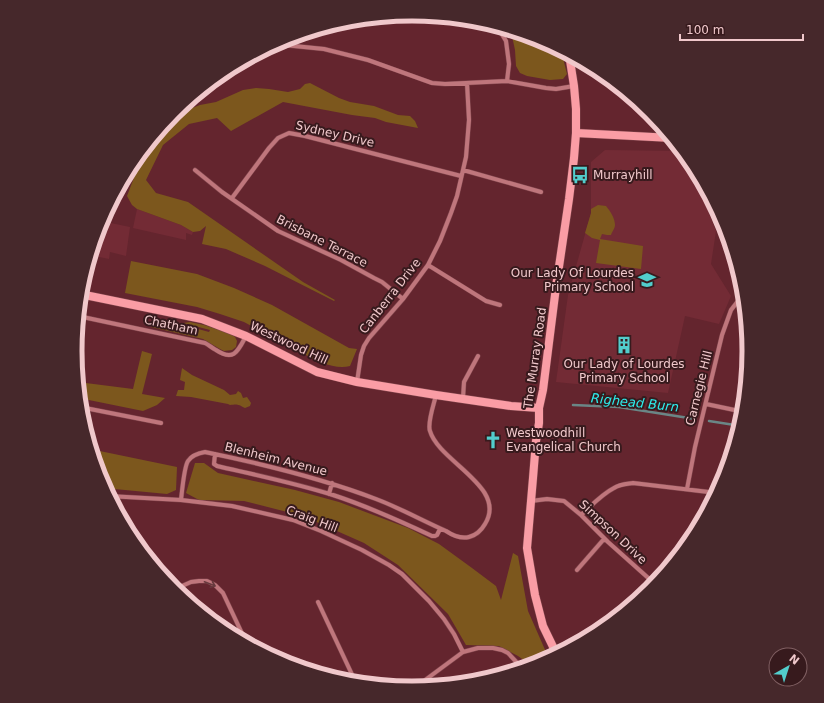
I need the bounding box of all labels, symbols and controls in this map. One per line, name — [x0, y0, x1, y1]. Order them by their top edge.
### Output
scale bar — [680, 16, 803, 42]
text: 100 m — [686, 23, 724, 37]
street label: Sydney Drive — [294, 118, 376, 150]
bus stop icon: Murrayhill — [570, 165, 590, 185]
place label: Murrayhill — [593, 168, 653, 182]
street label: Brisbane Terrace — [274, 212, 370, 270]
street label: Canberra Drive — [356, 256, 424, 336]
place label: Our Lady Of Lourdes Primary School — [511, 266, 634, 294]
school or university icon: Our Lady Of Lourdes Primary School — [637, 270, 657, 290]
street label: The Murray Road — [521, 306, 549, 411]
street label: Chatham — [143, 312, 199, 338]
street label: Westwood Hill — [248, 319, 330, 367]
building icon: Our Lady of Lourdes Primary School — [614, 335, 634, 355]
street label: Carnegie Hill — [683, 349, 715, 427]
place label: Our Lady of Lourdes Primary School — [563, 357, 685, 385]
water label: Righead Burn — [590, 390, 680, 415]
place label: Westwoodhill Evangelical Church — [506, 426, 621, 454]
church icon: Westwoodhill Evangelical Church — [483, 430, 503, 450]
street label: Blenheim Avenue — [223, 440, 329, 478]
street label: Simpson Drive — [576, 497, 650, 567]
street label: Craig Hill — [284, 503, 340, 535]
one-way arrow — [203, 580, 215, 588]
north arrow — [768, 647, 808, 687]
text: N — [786, 652, 802, 668]

